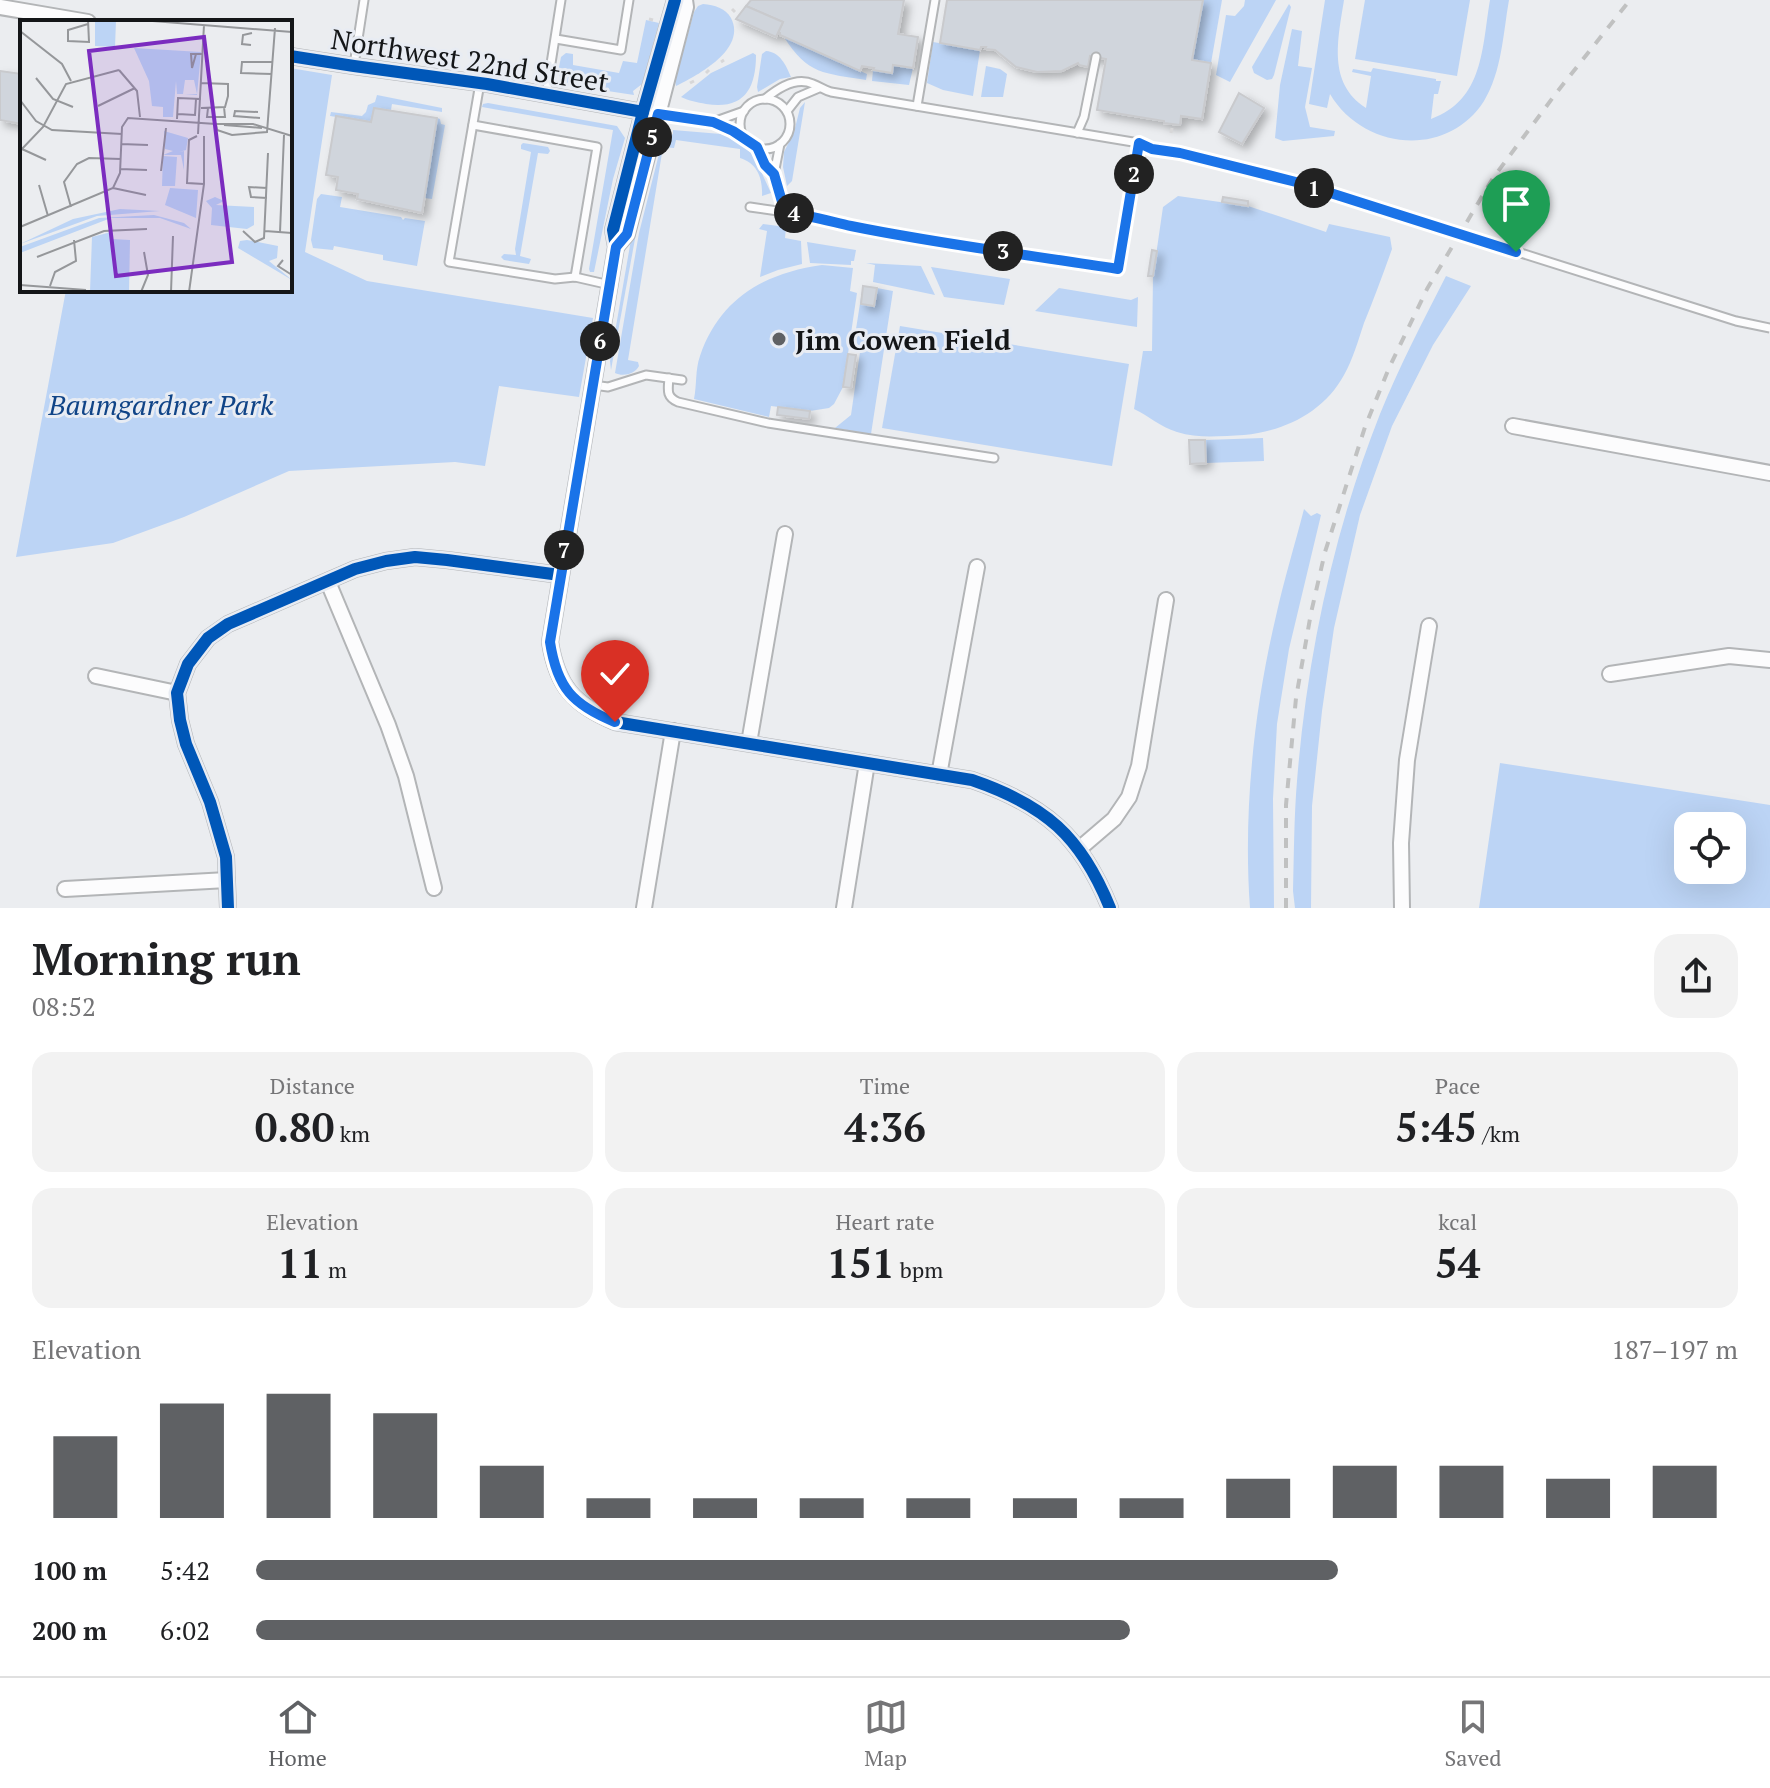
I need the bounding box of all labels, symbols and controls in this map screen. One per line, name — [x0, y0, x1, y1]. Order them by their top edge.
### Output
inset map — [20, 20, 292, 292]
street label: Northwest 22nd Street — [329, 20, 612, 100]
pin: 5 — [632, 117, 672, 157]
text: 5 — [646, 122, 658, 151]
pin: 2 — [1114, 154, 1154, 194]
text: 2 — [1128, 159, 1140, 188]
pin: 1 — [1294, 168, 1334, 208]
pin — [1482, 170, 1550, 252]
text: 1 — [1308, 173, 1320, 202]
icon: arrive — [1494, 182, 1538, 226]
pin: 4 — [774, 193, 814, 233]
text: 4 — [788, 198, 800, 227]
pin: 3 — [983, 231, 1023, 271]
text: 3 — [997, 236, 1009, 265]
pin: 6 — [580, 321, 620, 361]
place label: Jim Cowen Field — [795, 321, 1011, 358]
text: 6 — [594, 326, 606, 355]
marker: Jim Cowen Field — [770, 330, 788, 348]
park label: Baumgardner Park — [48, 386, 274, 423]
pin: 7 — [544, 530, 584, 570]
text: 7 — [558, 535, 570, 564]
pin — [581, 640, 649, 722]
icon: check — [593, 652, 637, 696]
map controls — [1674, 812, 1746, 884]
button: locate — [1674, 812, 1746, 884]
text: Morning run — [32, 929, 301, 988]
button: share — [1654, 934, 1738, 1018]
text: 08:52 — [32, 989, 96, 1023]
text: Distance — [270, 1071, 355, 1100]
text: Time — [860, 1071, 910, 1100]
text: Pace — [1435, 1071, 1480, 1100]
text: 0.80 — [255, 1100, 334, 1153]
text: 4:36 — [844, 1100, 926, 1153]
text: 5:45 — [1395, 1100, 1477, 1153]
text: km — [334, 1119, 370, 1148]
text: /km — [1477, 1119, 1520, 1148]
text: Elevation — [266, 1207, 359, 1236]
text: Heart rate — [836, 1207, 934, 1236]
text: kcal — [1438, 1207, 1477, 1236]
text: 11 — [278, 1236, 323, 1289]
text: 151 — [827, 1236, 895, 1289]
text: 54 — [1435, 1236, 1480, 1289]
text: m — [323, 1255, 347, 1284]
text: bpm — [895, 1255, 943, 1284]
text: Elevation — [32, 1332, 141, 1366]
text: 187–197 m — [1611, 1332, 1738, 1366]
text: 100 m — [32, 1553, 107, 1587]
text: 5:42 — [160, 1553, 210, 1587]
text: 200 m — [32, 1613, 107, 1647]
text: 6:02 — [160, 1613, 210, 1647]
tab: Home — [268, 1695, 327, 1772]
tab: Map — [864, 1695, 908, 1772]
tab: Saved — [1445, 1695, 1502, 1772]

